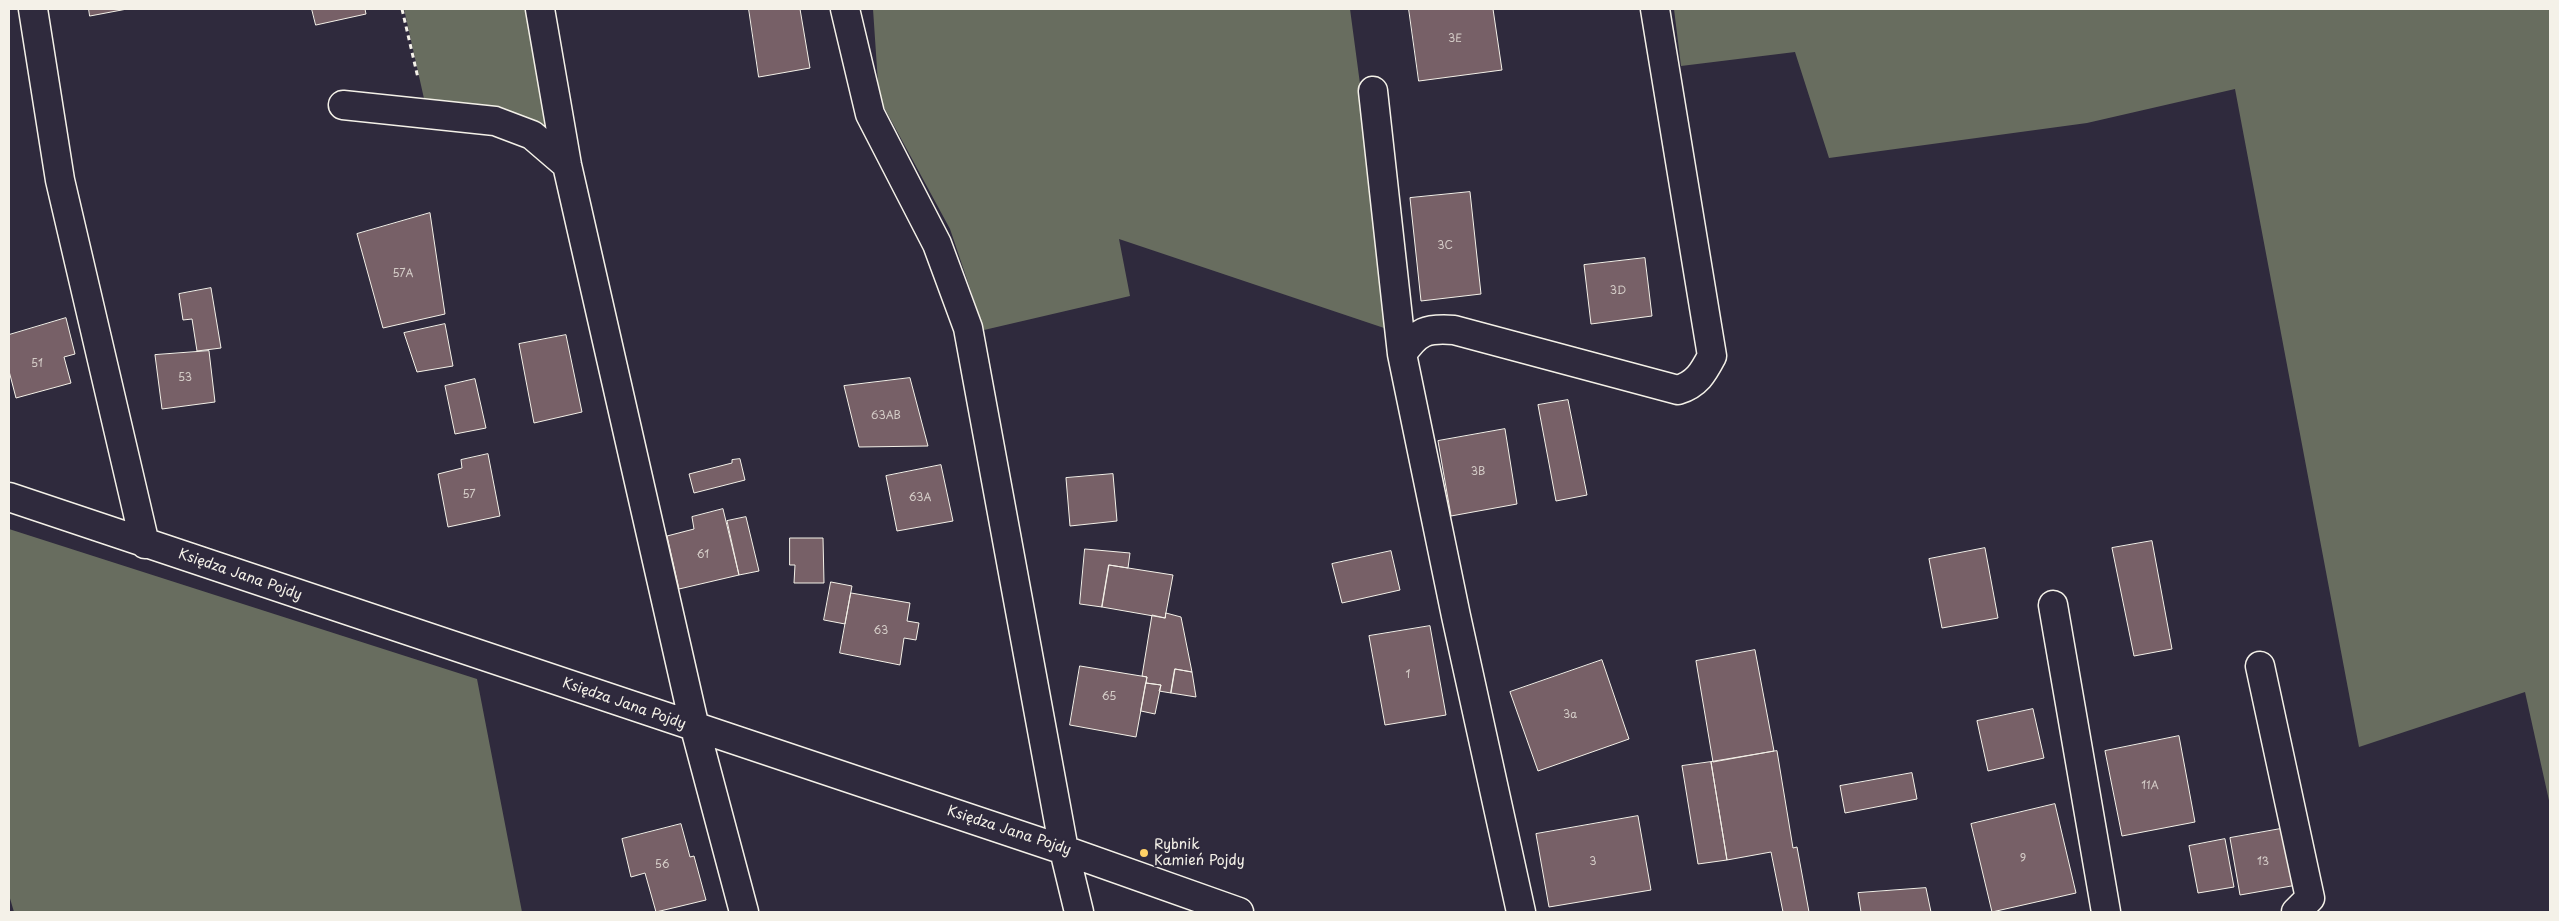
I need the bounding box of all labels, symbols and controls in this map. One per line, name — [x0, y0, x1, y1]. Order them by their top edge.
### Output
house number: 3E — [1448, 32, 1462, 46]
house number: 3C — [1437, 239, 1453, 253]
house number: 57A — [392, 267, 414, 281]
house number: 3D — [1610, 284, 1626, 298]
house number: 51 — [31, 357, 43, 371]
house number: 53 — [178, 371, 192, 385]
house number: 63AB — [871, 409, 901, 423]
house number: 3B — [1471, 465, 1485, 479]
house number: 57 — [462, 488, 476, 502]
house number: 63A — [909, 491, 931, 505]
street label: Księdza Jana Pojdy — [176, 546, 304, 604]
house number: 61 — [697, 548, 709, 562]
house number: 63 — [874, 624, 888, 638]
house number: 1 — [1406, 668, 1410, 682]
street label: Księdza Jana Pojdy — [560, 675, 688, 733]
house number: 65 — [1102, 690, 1116, 704]
house number: 3a — [1563, 708, 1577, 722]
house number: 11A — [2141, 779, 2159, 793]
street label: Księdza Jana Pojdy — [945, 803, 1073, 859]
place label: Rybnik Kamień Pojdy — [1154, 837, 1245, 870]
marker: Rybnik Kamień Pojdy — [1138, 847, 1150, 859]
house number: 9 — [2020, 852, 2026, 866]
house number: 3 — [1589, 855, 1597, 869]
house number: 13 — [2257, 855, 2269, 869]
house number: 56 — [655, 858, 669, 872]

